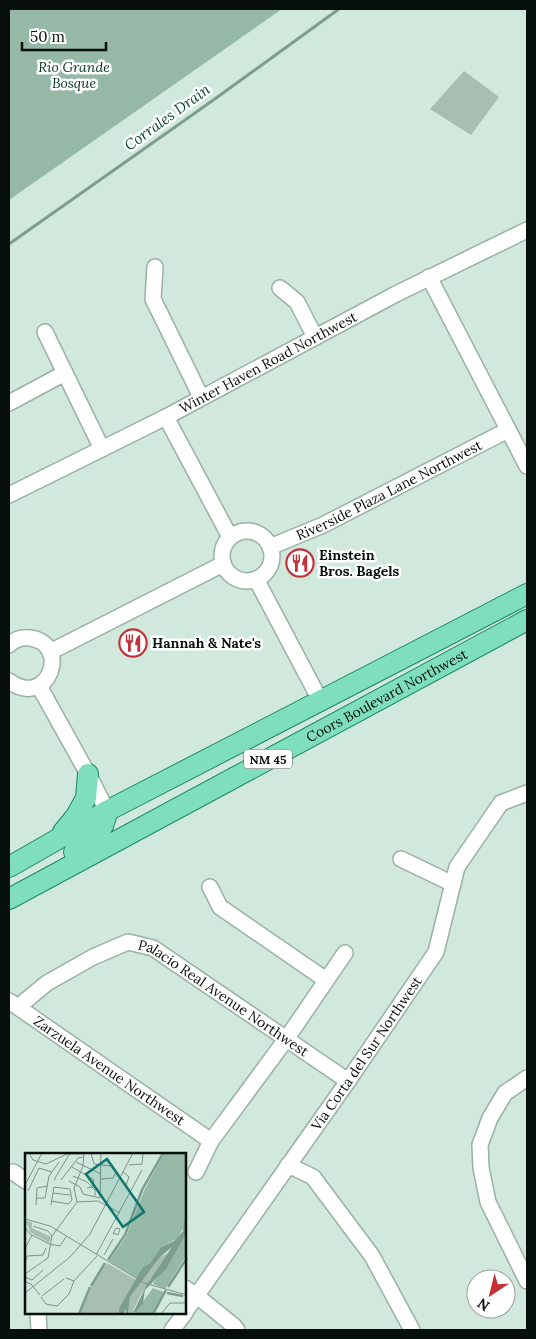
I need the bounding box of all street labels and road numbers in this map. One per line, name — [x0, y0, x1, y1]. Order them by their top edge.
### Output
street label: Winter Haven Road Northwest — [176, 307, 360, 417]
street label: Riverside Plaza Lane Northwest — [294, 436, 485, 544]
street label: Coors Boulevard Northwest — [303, 645, 471, 746]
road number: NM 45 — [244, 750, 292, 769]
street label: Palacio Real Avenue Northwest — [136, 936, 313, 1061]
street label: Via Corta del Sur Northwest — [307, 972, 426, 1135]
street label: Zarzuela Avenue Northwest — [30, 1012, 189, 1130]

